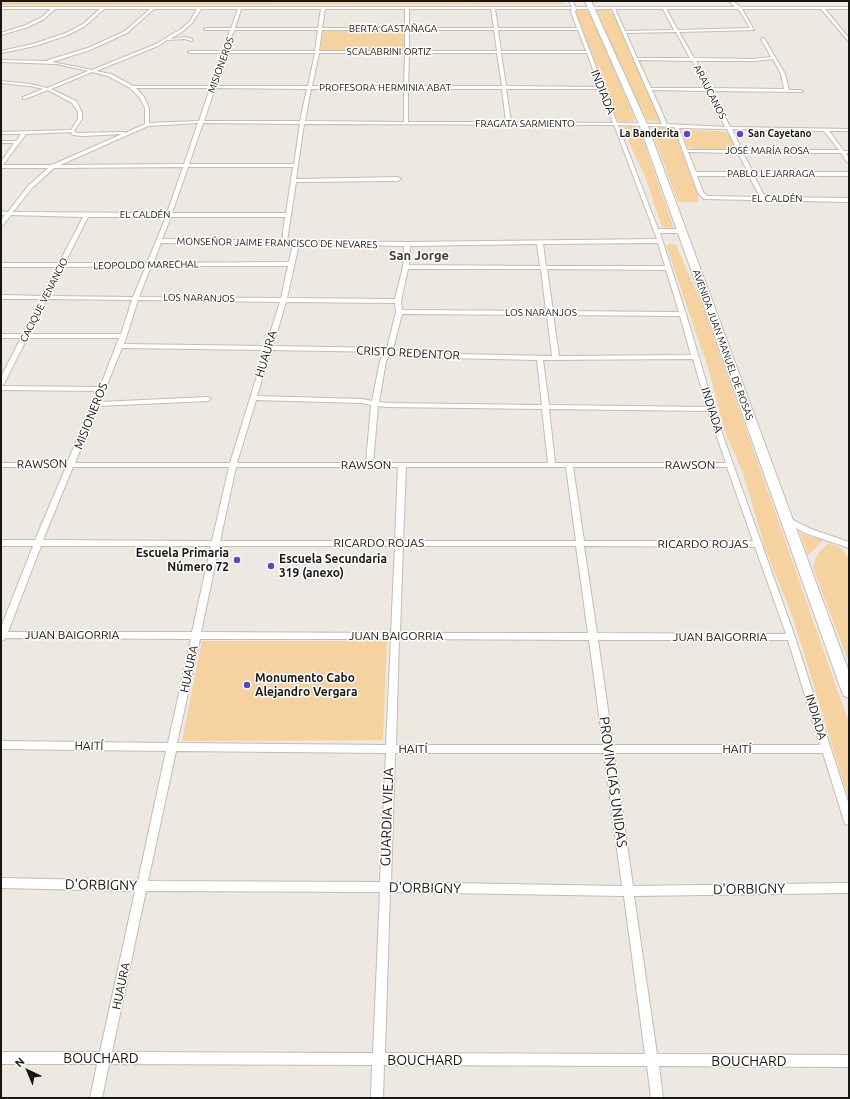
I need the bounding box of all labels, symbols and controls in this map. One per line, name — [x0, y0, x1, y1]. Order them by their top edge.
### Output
street label: BERTA GASTAÑAGA — [349, 23, 437, 35]
street label: MISIONEROS — [205, 35, 237, 95]
street label: SCALABRINI ORTIZ — [347, 46, 431, 58]
street label: ARAUCANOS — [691, 63, 729, 121]
street label: INDIADA — [587, 67, 619, 117]
street label: PROFESORA HERMINIA ABAT — [319, 82, 451, 94]
street label: FRAGATA SARMIENTO — [475, 118, 575, 130]
place label: La Banderita — [619, 128, 679, 140]
place label: San Cayetano — [748, 128, 812, 140]
marker: La Banderita — [682, 129, 692, 139]
marker: San Cayetano — [735, 129, 745, 139]
street label: JOSÉ MARÍA ROSA — [725, 145, 809, 157]
street label: PABLO LEJARRAGA — [727, 168, 815, 180]
street label: EL CALDÉN — [752, 193, 802, 205]
street label: EL CALDÉN — [120, 209, 170, 221]
street label: MONSEÑOR JAIME FRANCISCO DE NEVARES — [176, 235, 378, 251]
district label: San Jorge — [389, 248, 449, 264]
street label: CACIQUE VENANCIO — [18, 256, 70, 344]
street label: LEOPOLDO MARECHAL — [93, 258, 199, 272]
street label: AVENIDA JUAN MANUEL DE ROSAS — [690, 268, 756, 422]
street label: LOS NARANJOS — [163, 291, 235, 305]
street label: LOS NARANJOS — [505, 307, 577, 319]
street label: HUAURA — [252, 329, 280, 379]
street label: CRISTO REDENTOR — [356, 343, 460, 363]
street label: MISIONEROS — [71, 381, 111, 451]
street label: INDIADA — [698, 385, 726, 435]
street label: RAWSON — [17, 456, 67, 472]
street label: RAWSON — [341, 458, 391, 472]
street label: RAWSON — [665, 458, 715, 472]
street label: RICARDO ROJAS — [334, 536, 424, 550]
street label: RICARDO ROJAS — [658, 537, 748, 551]
place label: Escuela Primaria Número 72 — [136, 546, 229, 574]
place label: Escuela Secundaria 319 (anexo) — [279, 552, 387, 580]
marker: Escuela Primaria Número 72 — [232, 555, 242, 565]
marker: Escuela Secundaria 319 (anexo) — [266, 561, 276, 571]
street label: JUAN BAIGORRIA — [25, 628, 119, 642]
street label: JUAN BAIGORRIA — [349, 629, 443, 643]
street label: JUAN BAIGORRIA — [673, 630, 767, 644]
street label: HUAURA — [177, 644, 201, 694]
place label: Monumento Cabo Alejandro Vergara — [255, 671, 357, 699]
marker: Monumento Cabo Alejandro Vergara — [242, 680, 252, 690]
street label: INDIADA — [802, 692, 830, 742]
street label: PROVINCIAS UNIDAS — [596, 716, 630, 848]
street label: HAITÍ — [74, 739, 104, 753]
street label: HAITÍ — [399, 742, 427, 756]
street label: HAITÍ — [723, 742, 751, 756]
street label: GUARDIA VIEJA — [377, 767, 397, 867]
street label: D'ORBIGNY — [65, 876, 137, 894]
street label: D'ORBIGNY — [389, 879, 461, 897]
street label: D'ORBIGNY — [713, 880, 785, 898]
street label: HUAURA — [109, 961, 133, 1011]
street label: BOUCHARD — [63, 1050, 139, 1066]
north arrow — [8, 1051, 48, 1091]
street label: BOUCHARD — [387, 1052, 463, 1068]
street label: BOUCHARD — [711, 1053, 787, 1069]
text: N — [13, 1055, 27, 1070]

